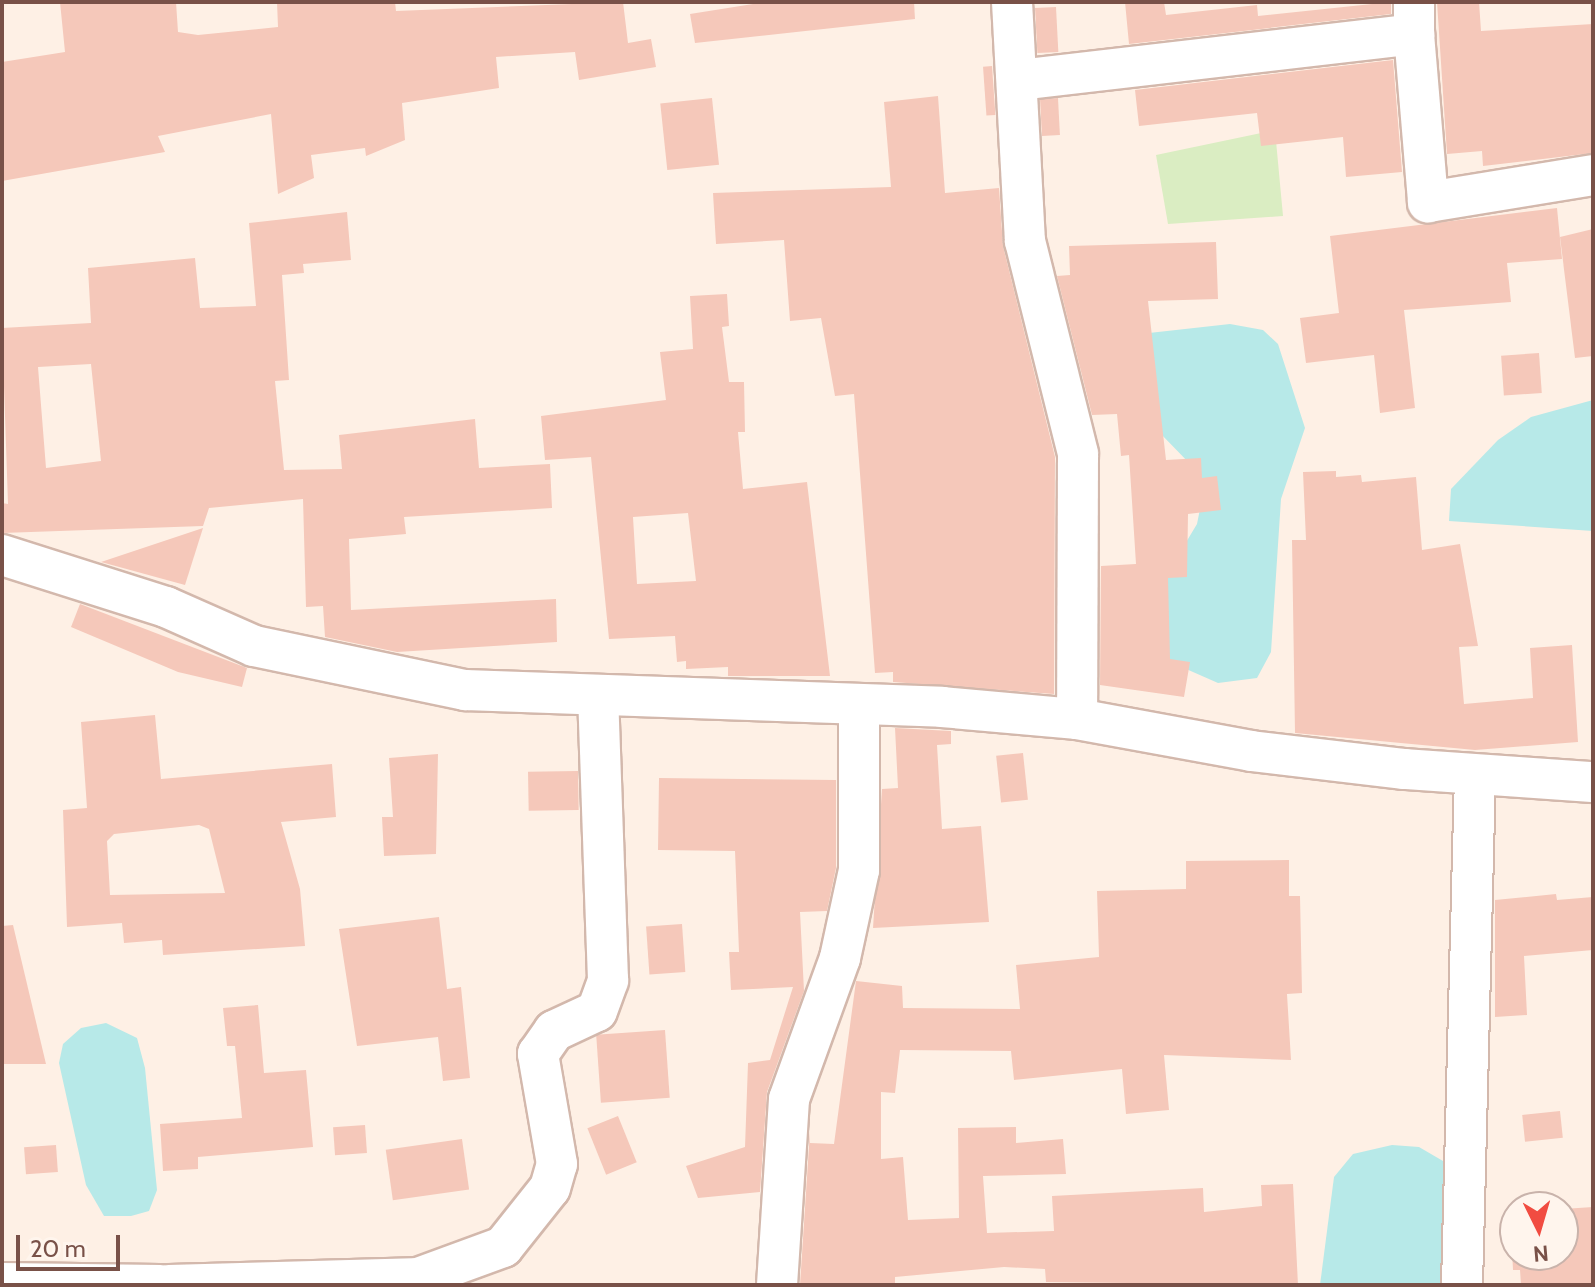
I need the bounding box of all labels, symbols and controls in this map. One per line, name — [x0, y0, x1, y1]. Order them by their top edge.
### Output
north arrow — [1499, 1191, 1579, 1271]
scale bar — [20, 1219, 124, 1269]
text: 20 m — [30, 1234, 86, 1263]
text: N — [1532, 1239, 1550, 1268]

